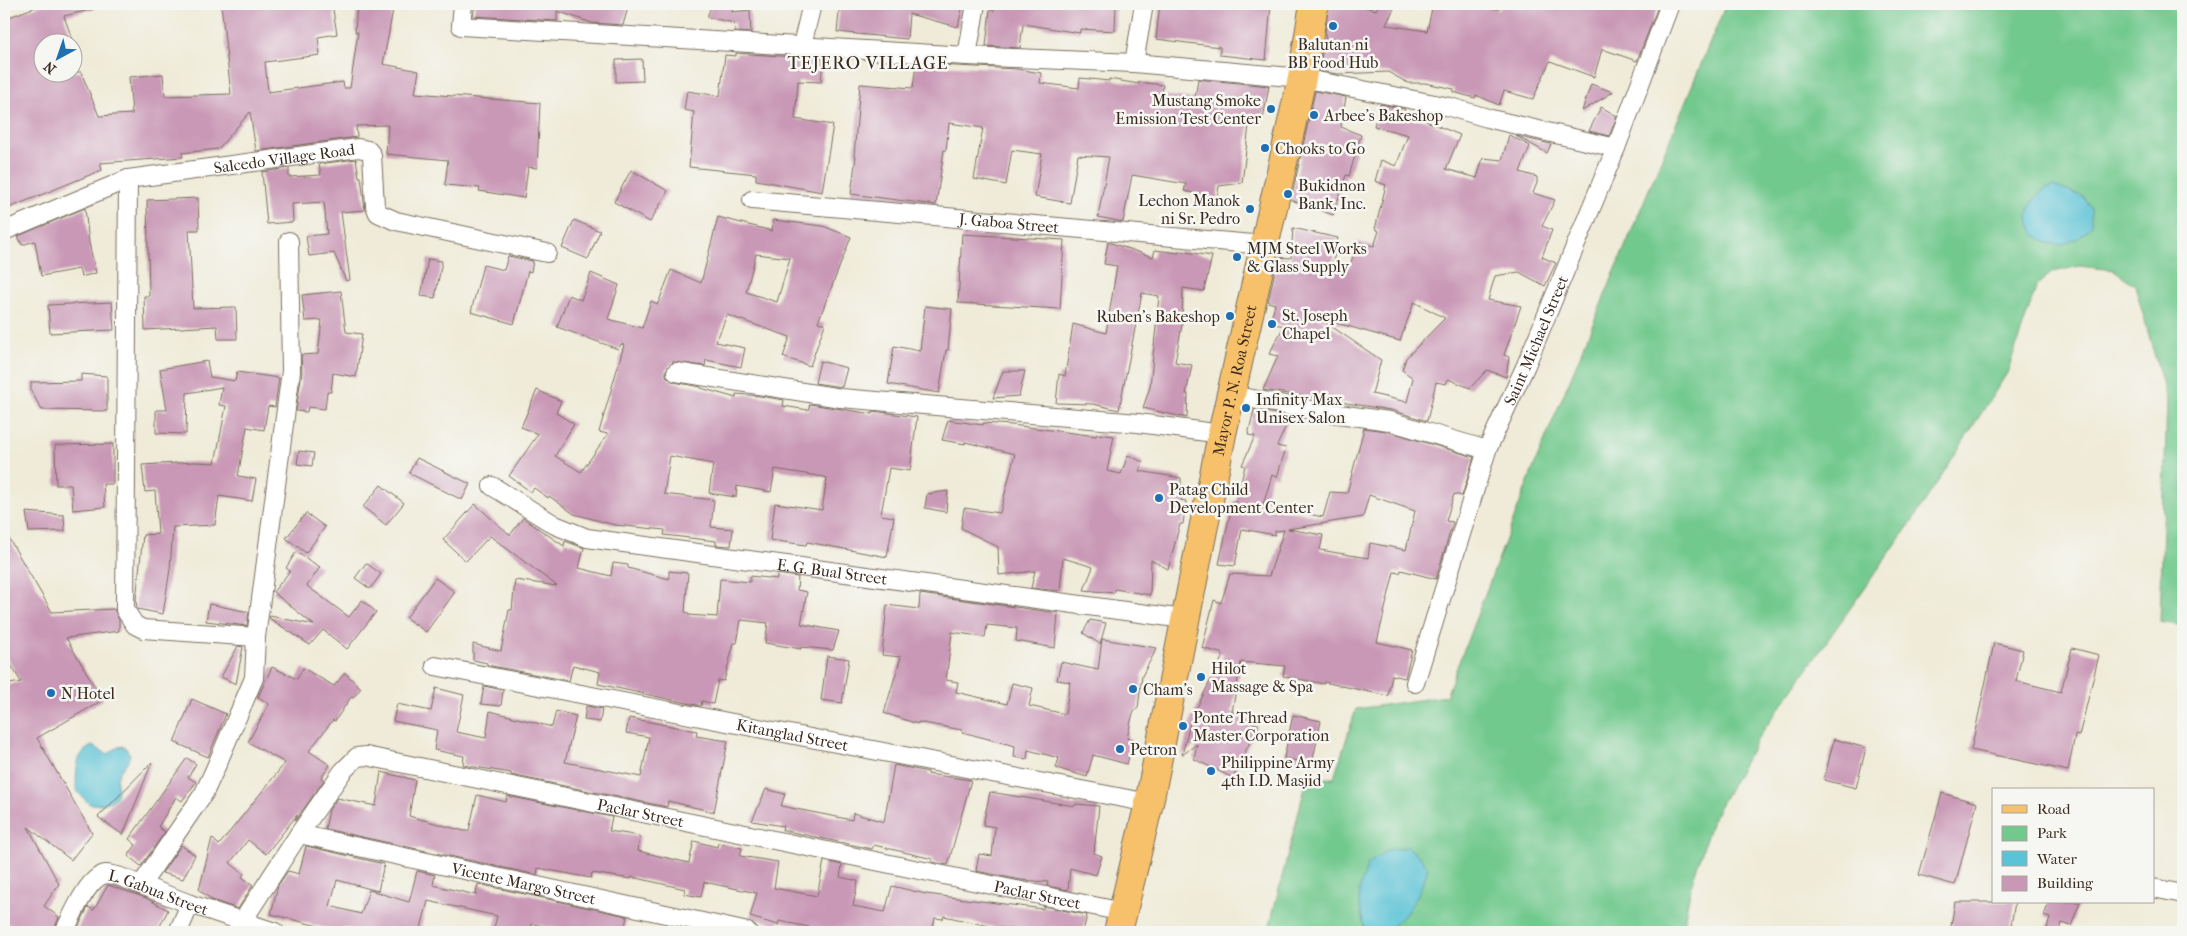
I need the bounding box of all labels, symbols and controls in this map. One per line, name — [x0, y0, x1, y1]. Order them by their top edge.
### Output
marker: Balutan ni BB Food Hub — [1327, 20, 1339, 32]
north arrow — [32, 32, 82, 82]
place label: Balutan ni BB Food Hub — [1288, 35, 1378, 72]
district label: TEJERO VILLAGE — [787, 53, 949, 74]
text: N — [40, 57, 59, 78]
place label: Mustang Smoke Emission Test Center — [1115, 91, 1261, 128]
marker: Mustang Smoke Emission Test Center — [1265, 103, 1277, 115]
place label: Arbee’s Bakeshop — [1323, 106, 1444, 125]
marker: Arbee’s Bakeshop — [1308, 109, 1320, 121]
street label: Salcedo Village Road — [212, 139, 356, 177]
place label: Chooks to Go — [1275, 139, 1365, 158]
marker: Chooks to Go — [1259, 142, 1271, 154]
place label: Bukidnon Bank, Inc. — [1298, 176, 1366, 213]
marker: Bukidnon Bank, Inc. — [1282, 188, 1294, 200]
place label: Lechon Manok ni Sr. Pedro — [1138, 191, 1241, 228]
marker: Lechon Manok ni Sr. Pedro — [1244, 203, 1256, 215]
street label: J. Gaboa Street — [956, 209, 1060, 236]
place label: MJM Steel Works & Glass Supply — [1247, 239, 1367, 276]
marker: MJM Steel Works & Glass Supply — [1231, 251, 1243, 263]
street label: Saint Michael Street — [1499, 272, 1572, 408]
street label: Mayor P. N. Roa Street — [1208, 303, 1260, 457]
place label: St. Joseph Chapel — [1282, 306, 1348, 343]
place label: Ruben’s Bakeshop — [1096, 307, 1220, 326]
marker: Ruben’s Bakeshop — [1224, 310, 1236, 322]
marker: St. Joseph Chapel — [1266, 318, 1278, 330]
place label: Infinity Max Unisex Salon — [1256, 390, 1346, 427]
marker: Infinity Max Unisex Salon — [1240, 402, 1252, 414]
place label: Patag Child Development Center — [1169, 480, 1313, 517]
marker: Patag Child Development Center — [1153, 492, 1165, 504]
street label: E. G. Bual Street — [776, 554, 889, 588]
place label: Hilot Massage & Spa — [1211, 659, 1314, 696]
marker: Hilot Massage & Spa — [1195, 671, 1207, 683]
place label: Cham’s — [1143, 680, 1193, 699]
marker: Cham’s — [1127, 683, 1139, 695]
place label: N Hotel — [61, 684, 116, 703]
marker: N Hotel — [45, 687, 57, 699]
place label: Ponte Thread Master Corporation — [1193, 708, 1330, 745]
street label: Kitanglad Street — [735, 715, 850, 755]
marker: Ponte Thread Master Corporation — [1177, 720, 1189, 732]
place label: Petron — [1130, 740, 1178, 759]
marker: Petron — [1114, 743, 1126, 755]
place label: Philippine Army 4th I.D. Masjid — [1221, 753, 1335, 790]
marker: Philippine Army 4th I.D. Masjid — [1205, 765, 1217, 777]
legend — [1992, 788, 2154, 904]
street label: Paclar Street — [596, 794, 686, 831]
text: Road — [2037, 800, 2071, 818]
text: Park — [2037, 824, 2067, 842]
text: Water — [2036, 850, 2077, 868]
street label: Vicente Margo Street — [449, 858, 598, 908]
street label: L. Gabua Street — [107, 865, 211, 919]
text: Building — [2037, 874, 2094, 892]
street label: Paclar Street — [992, 876, 1083, 913]

